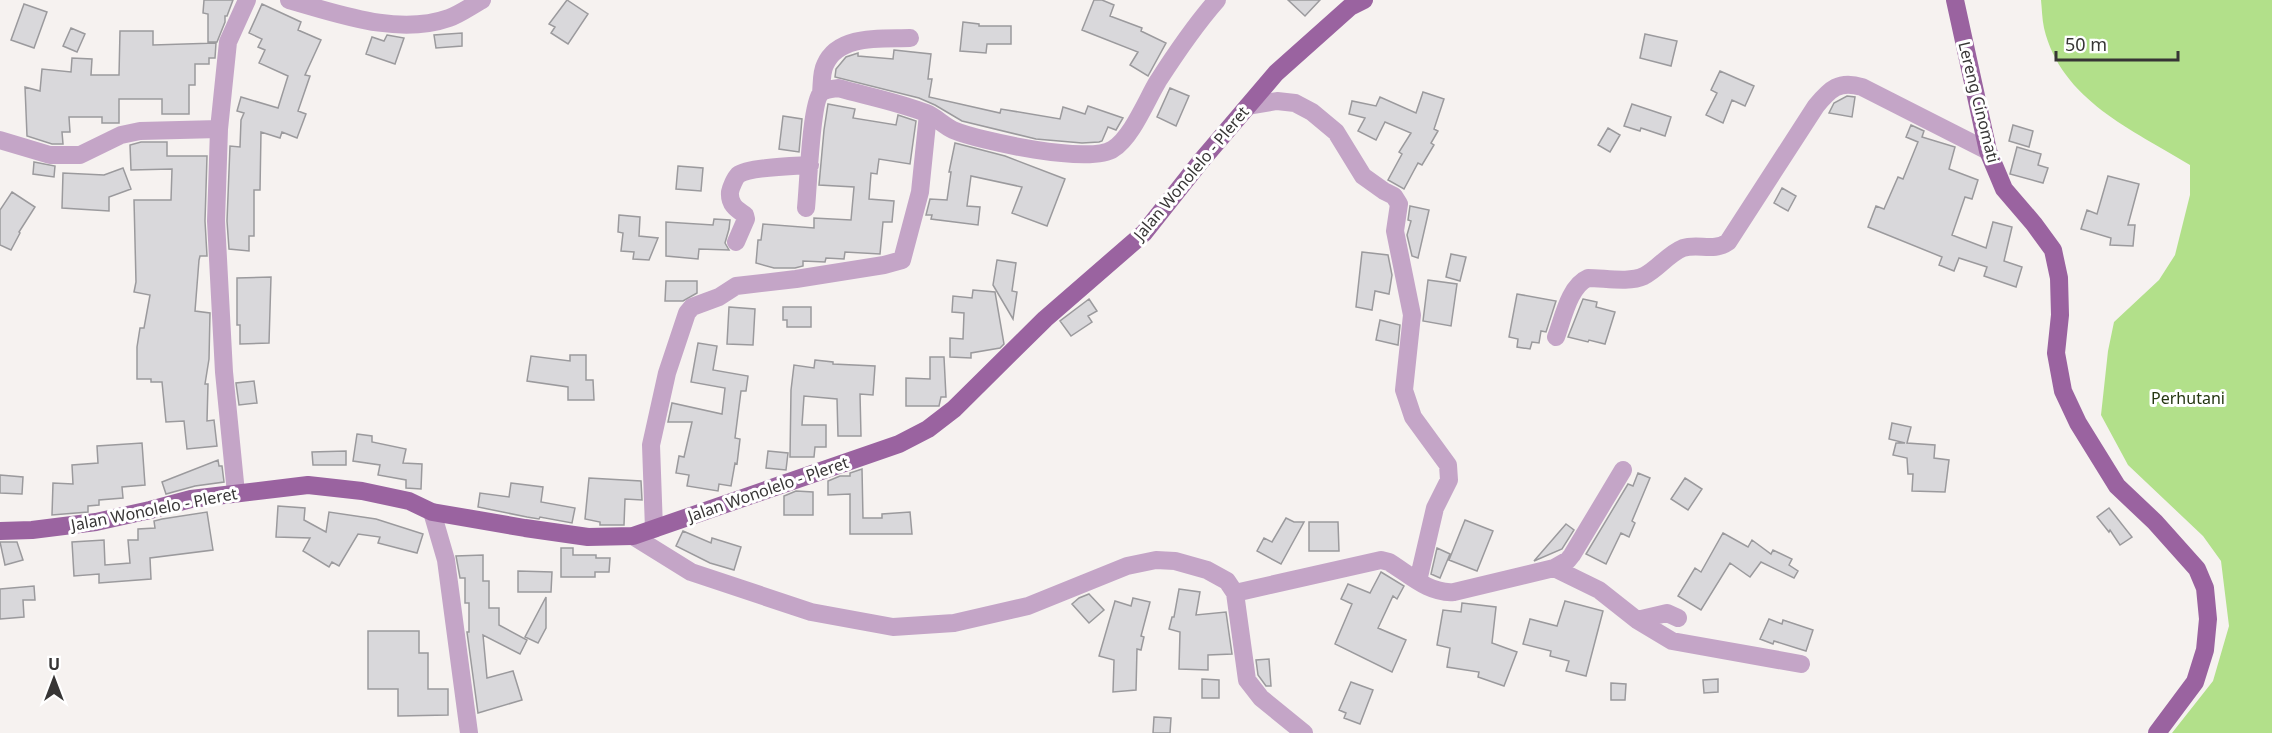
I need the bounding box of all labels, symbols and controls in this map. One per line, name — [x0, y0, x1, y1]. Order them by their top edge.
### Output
scale bar — [2056, 24, 2178, 62]
text: 50 m — [2065, 32, 2107, 56]
street label: Lereng Cinomati — [1953, 39, 2005, 165]
street label: Jalan Wonolelo - Pleret — [1127, 101, 1254, 246]
park label: Perhutani — [2151, 387, 2225, 409]
street label: Jalan Wonolelo - Pleret — [683, 451, 852, 528]
street label: Jalan Wonolelo - Pleret — [67, 482, 239, 536]
north arrow — [24, 649, 84, 709]
text: U — [48, 653, 60, 675]

